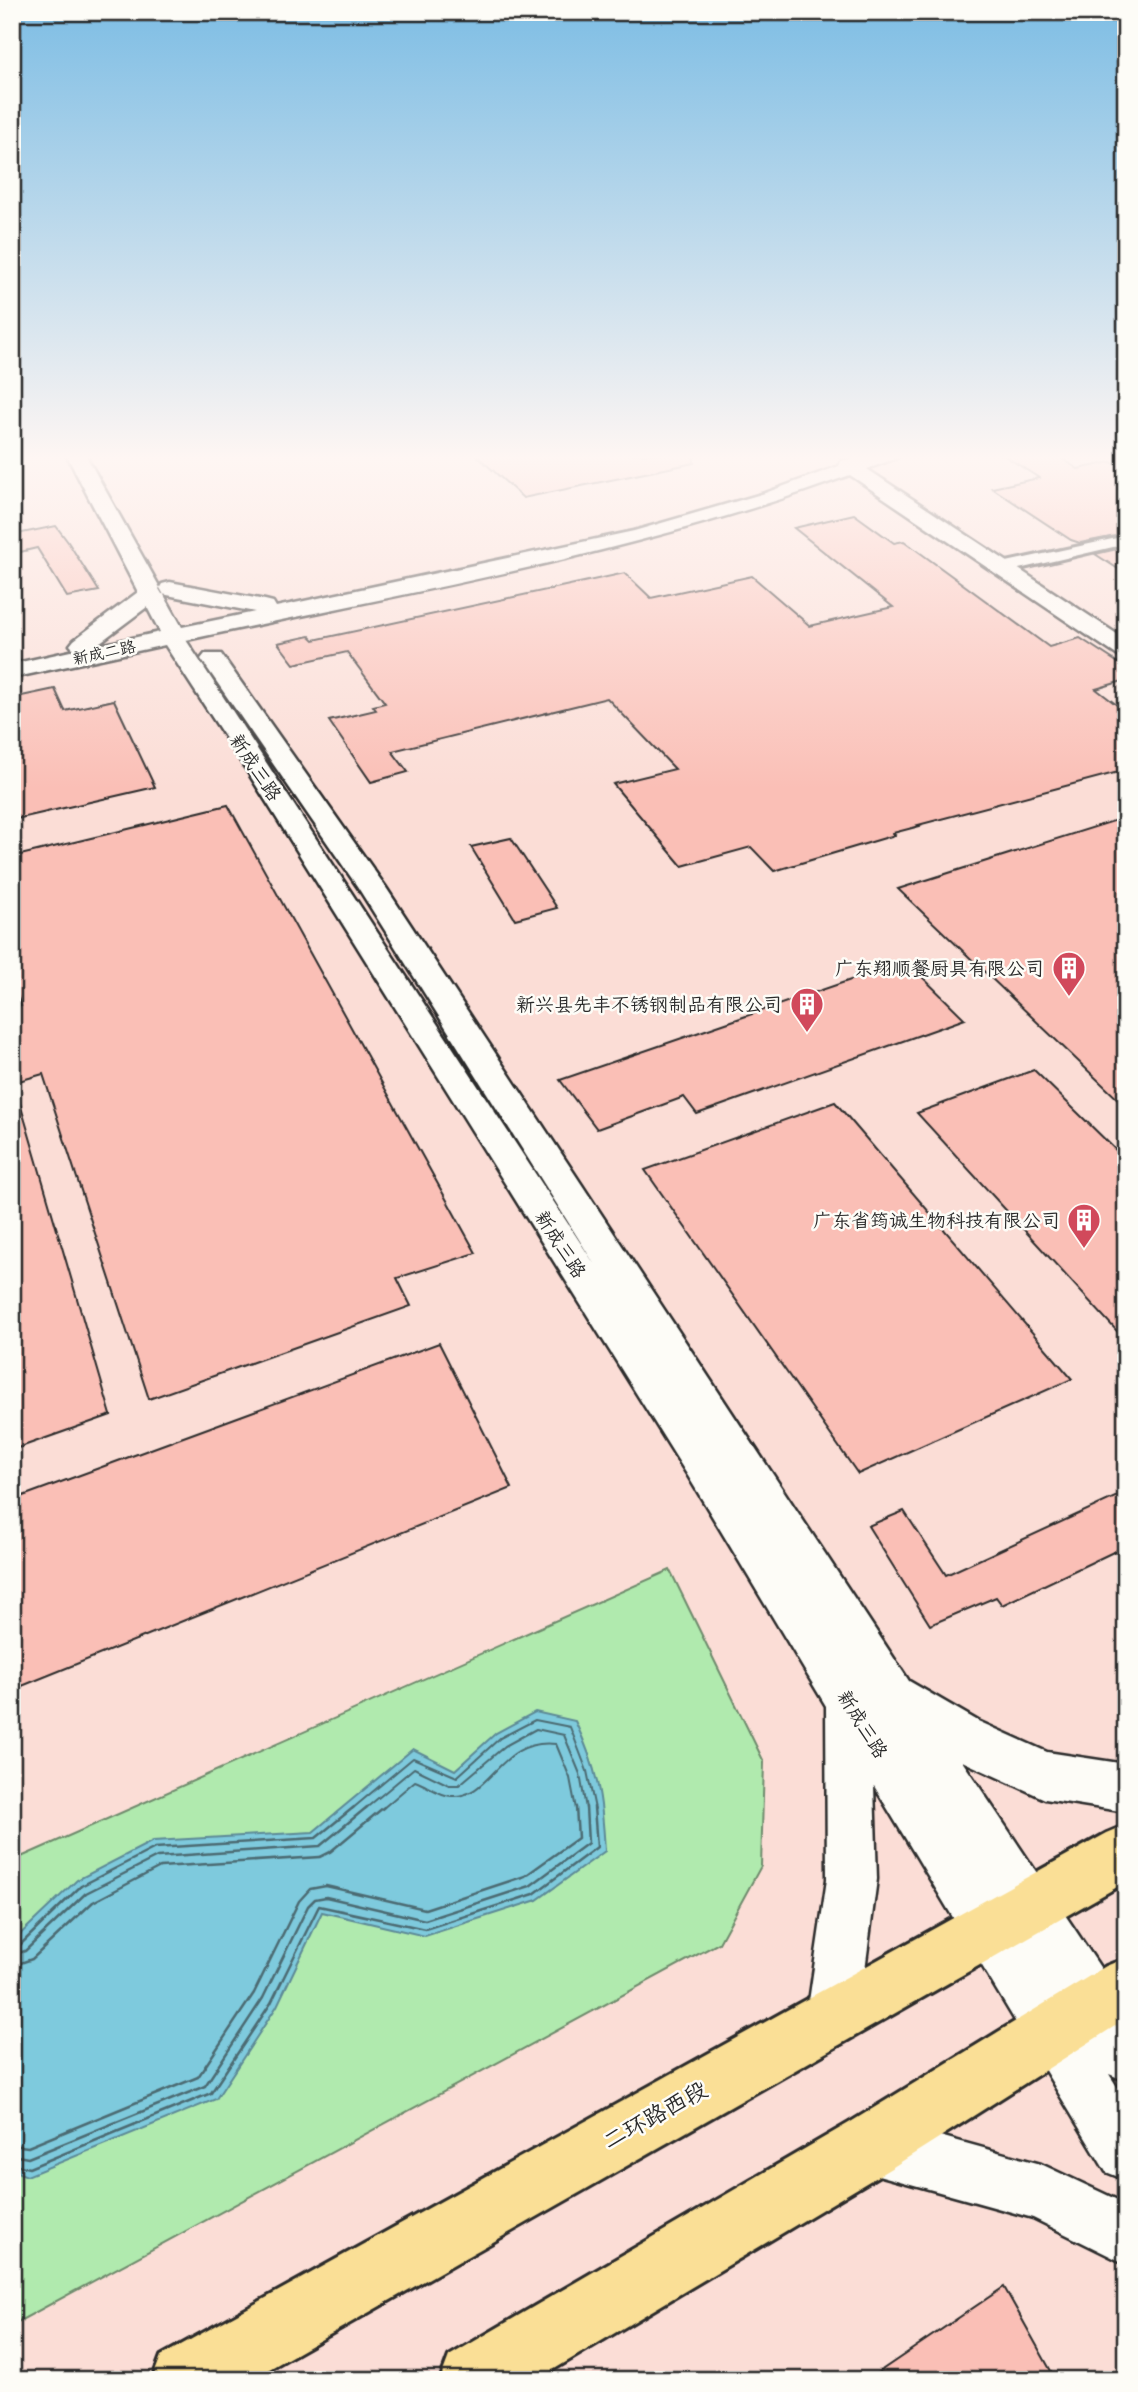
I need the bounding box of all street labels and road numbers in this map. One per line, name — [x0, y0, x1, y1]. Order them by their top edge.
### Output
street label: 新成二路 — [70, 633, 138, 669]
street label: 新成三路 — [224, 727, 290, 806]
street label: 新成三路 — [529, 1204, 594, 1283]
street label: 新成三路 — [832, 1684, 896, 1763]
street label: 二环路西段 — [595, 2071, 713, 2157]

